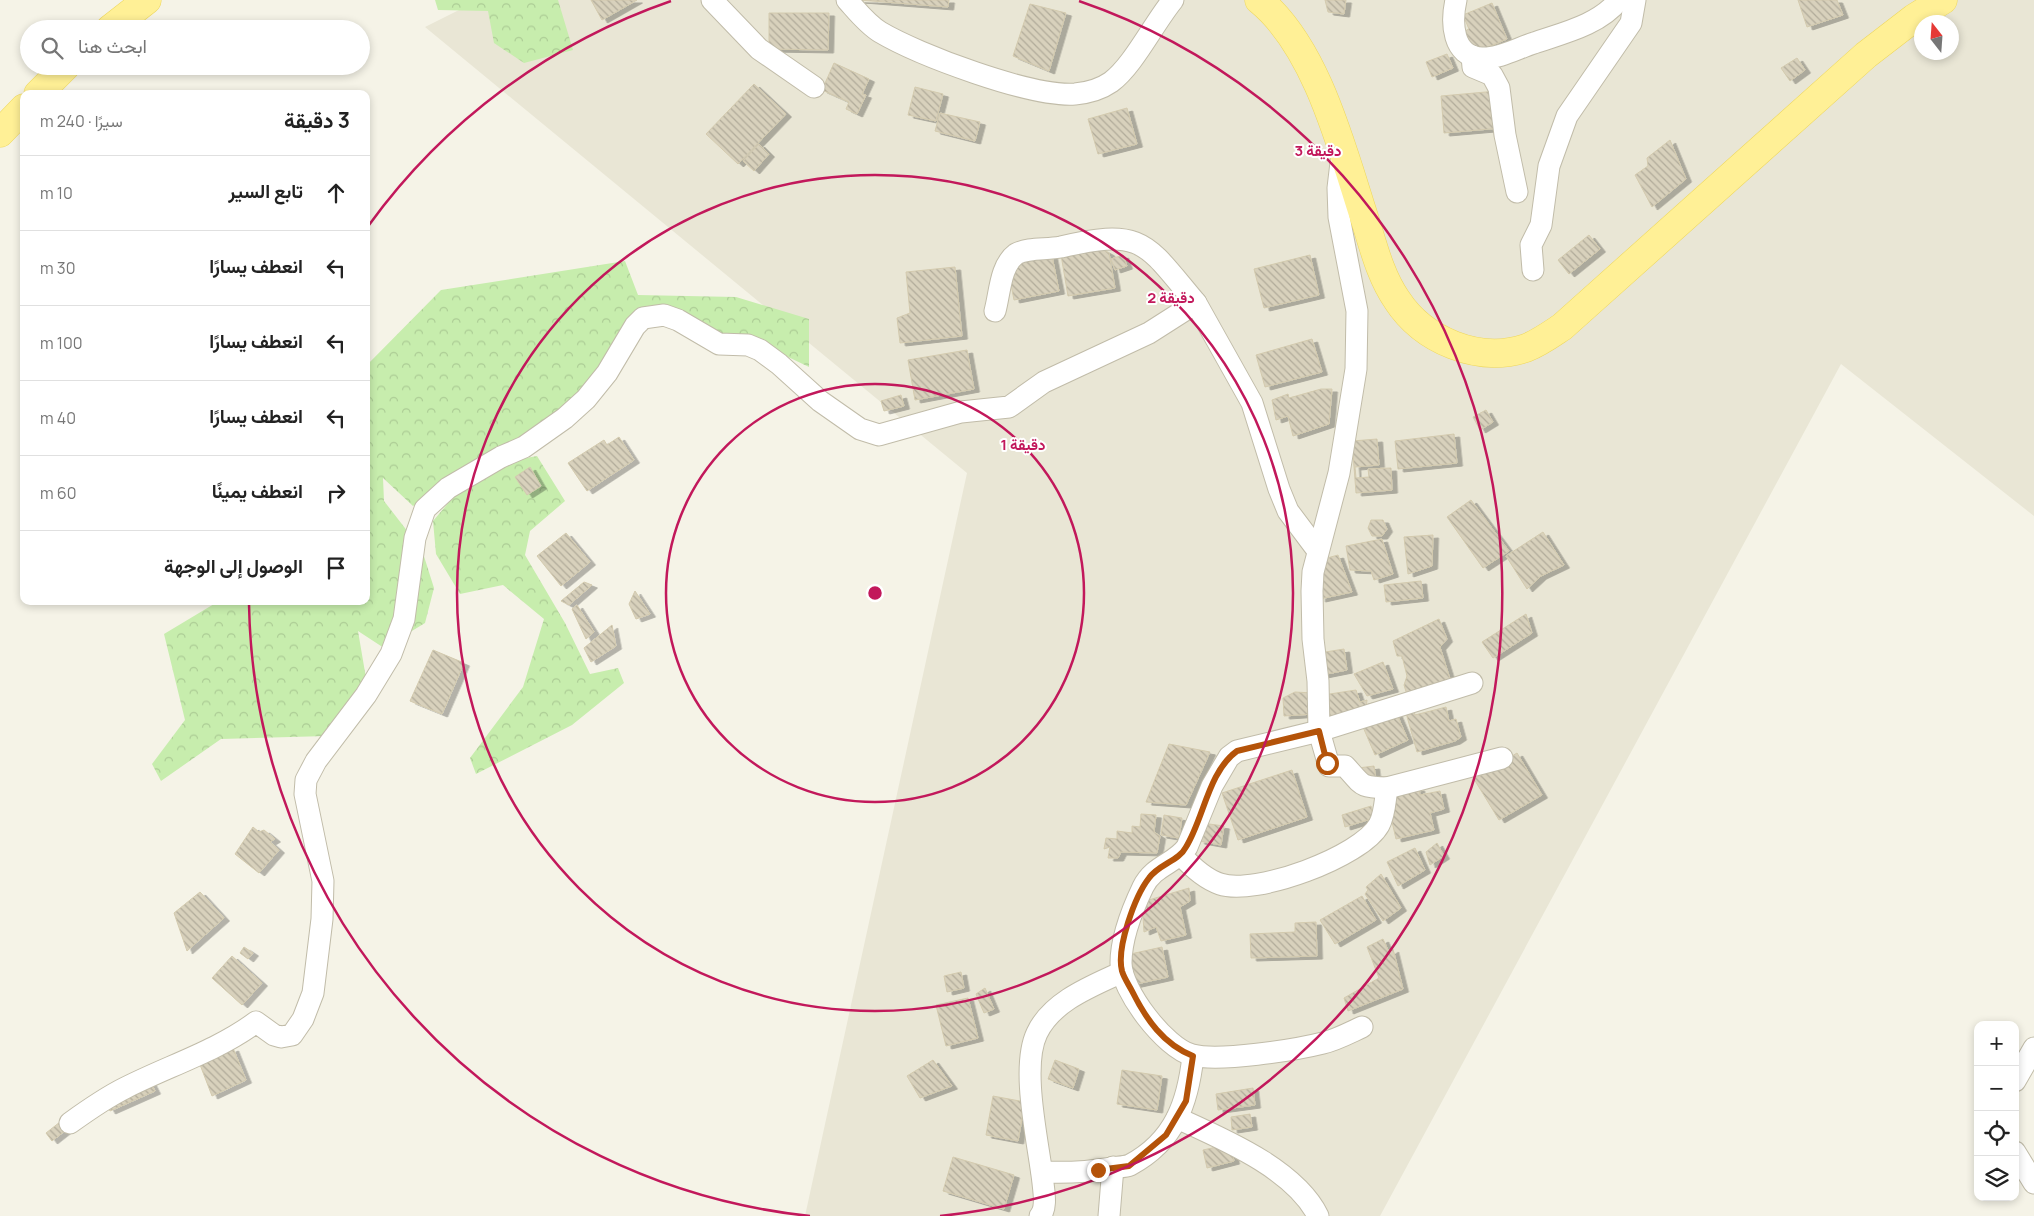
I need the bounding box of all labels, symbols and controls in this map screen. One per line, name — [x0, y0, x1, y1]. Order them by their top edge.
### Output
north arrow — [1914, 15, 1959, 60]
search box — [20, 20, 370, 75]
text: ابحث هنا — [78, 33, 147, 59]
icon: search — [38, 34, 66, 62]
text: 3 دقيقة — [284, 106, 350, 134]
text: سيرًا · 240 m — [40, 110, 123, 132]
text: 3 دقيقة — [1294, 140, 1342, 161]
text: تابع السير — [228, 178, 303, 204]
icon: ahead — [322, 179, 350, 207]
text: 10 m — [40, 182, 73, 204]
text: انعطف يسارًا — [209, 253, 303, 279]
icon: left — [322, 254, 350, 282]
text: 30 m — [40, 257, 75, 279]
text: 2 دقيقة — [1147, 287, 1195, 308]
text: انعطف يسارًا — [209, 328, 303, 354]
icon: left — [322, 329, 350, 357]
text: 100 m — [40, 332, 83, 354]
text: انعطف يسارًا — [209, 403, 303, 429]
icon: left — [322, 404, 350, 432]
text: 40 m — [40, 407, 76, 429]
text: 1 دقيقة — [1001, 434, 1045, 455]
text: انعطف يمينًا — [212, 478, 303, 504]
icon: right — [322, 479, 350, 507]
text: 60 m — [40, 482, 76, 504]
text: الوصول إلى الوجهة — [164, 553, 303, 579]
icon: arrive — [322, 554, 350, 582]
centre of rings — [866, 584, 884, 602]
route start — [1316, 752, 1339, 775]
map controls — [1974, 1021, 2019, 1201]
button: + — [1974, 1021, 2019, 1066]
button: − — [1974, 1066, 2019, 1111]
button: locate — [1974, 1111, 2019, 1156]
button: layers — [1974, 1156, 2019, 1201]
route end — [1087, 1159, 1110, 1182]

